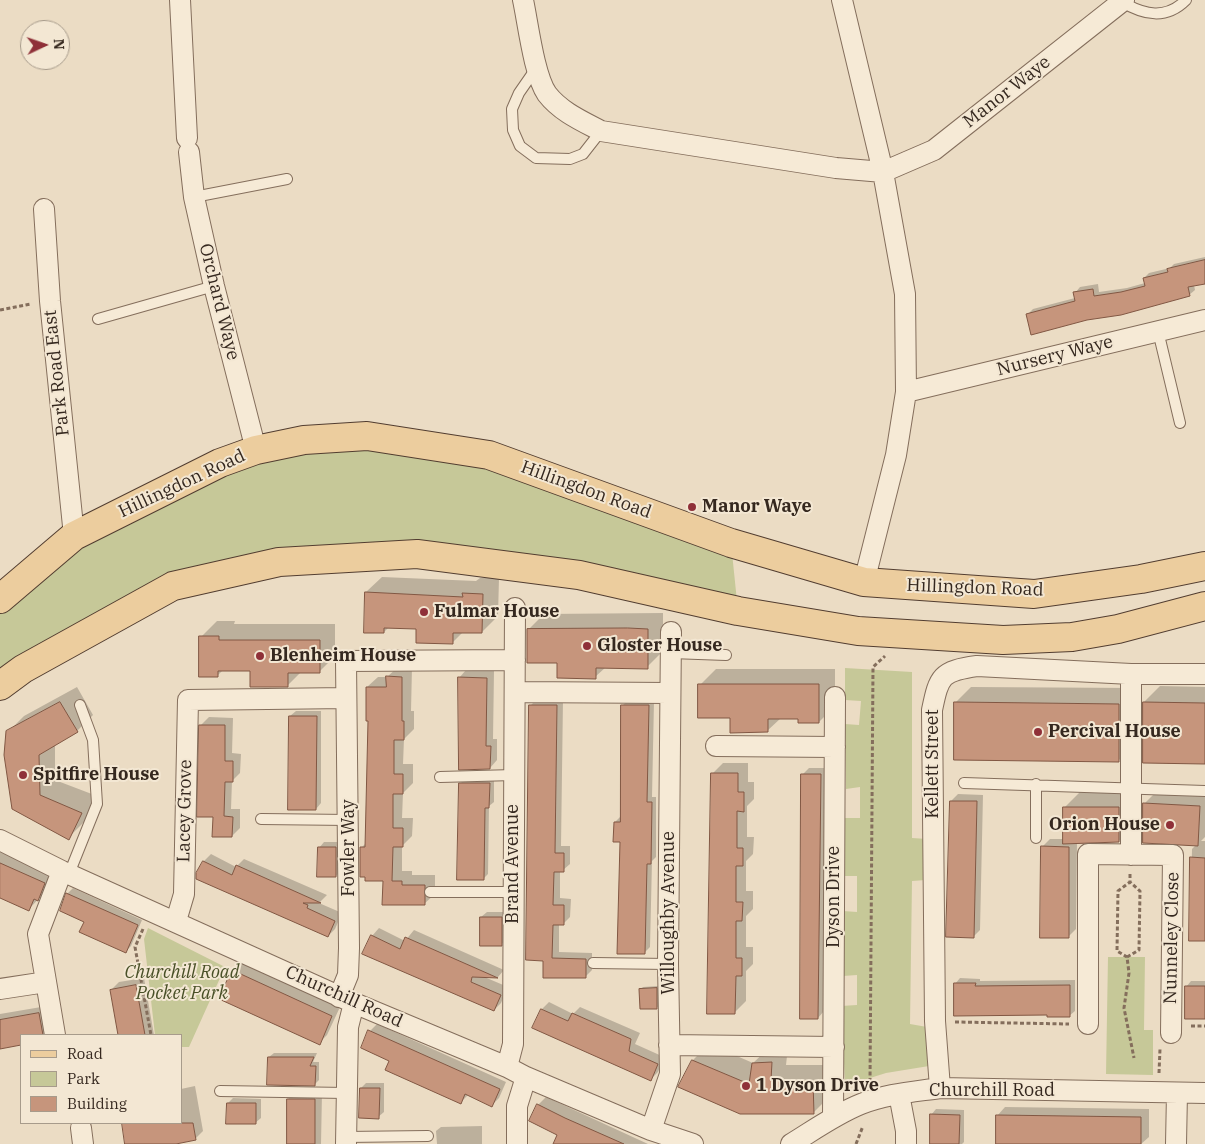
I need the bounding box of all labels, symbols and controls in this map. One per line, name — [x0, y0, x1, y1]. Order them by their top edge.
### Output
north arrow — [20, 20, 70, 70]
text: N — [50, 38, 68, 50]
street label: Manor Waye — [959, 51, 1055, 133]
street label: Orchard Waye — [194, 241, 244, 363]
street label: Park Road East — [40, 309, 74, 437]
street label: Nursery Waye — [995, 331, 1115, 381]
street label: Hillingdon Road — [115, 445, 249, 523]
street label: Hillingdon Road — [518, 456, 654, 524]
place label: Manor Waye — [702, 496, 812, 518]
marker: Manor Waye — [686, 501, 698, 513]
street label: Hillingdon Road — [906, 575, 1044, 601]
place label: Fulmar House — [434, 601, 559, 623]
marker: Fulmar House — [418, 606, 430, 618]
place label: Gloster House — [597, 635, 722, 657]
marker: Gloster House — [581, 640, 593, 652]
place label: Blenheim House — [270, 645, 416, 667]
marker: Blenheim House — [254, 650, 266, 662]
street label: Kellett Street — [922, 709, 944, 819]
place label: Percival House — [1048, 721, 1181, 743]
marker: Percival House — [1032, 726, 1044, 738]
street label: Lacey Grove — [173, 759, 197, 863]
place label: Spitfire House — [33, 764, 160, 786]
marker: Spitfire House — [17, 769, 29, 781]
street label: Fowler Way — [338, 799, 360, 897]
street label: Brand Avenue — [502, 804, 524, 924]
place label: Orion House — [1049, 814, 1160, 836]
marker: Orion House — [1164, 819, 1176, 831]
street label: Willoughby Avenue — [658, 831, 680, 995]
street label: Dyson Drive — [823, 846, 845, 948]
street label: Nunneley Close — [1160, 872, 1184, 1004]
street label: Churchill Road — [282, 961, 406, 1033]
park label: Churchill Road Pocket Park — [125, 962, 239, 1004]
legend — [20, 1034, 182, 1124]
text: Road — [67, 1044, 103, 1063]
text: Park — [67, 1069, 100, 1088]
place label: 1 Dyson Drive — [756, 1075, 879, 1097]
marker: 1 Dyson Drive — [740, 1080, 752, 1092]
street label: Churchill Road — [929, 1080, 1055, 1102]
text: Building — [67, 1094, 127, 1113]

